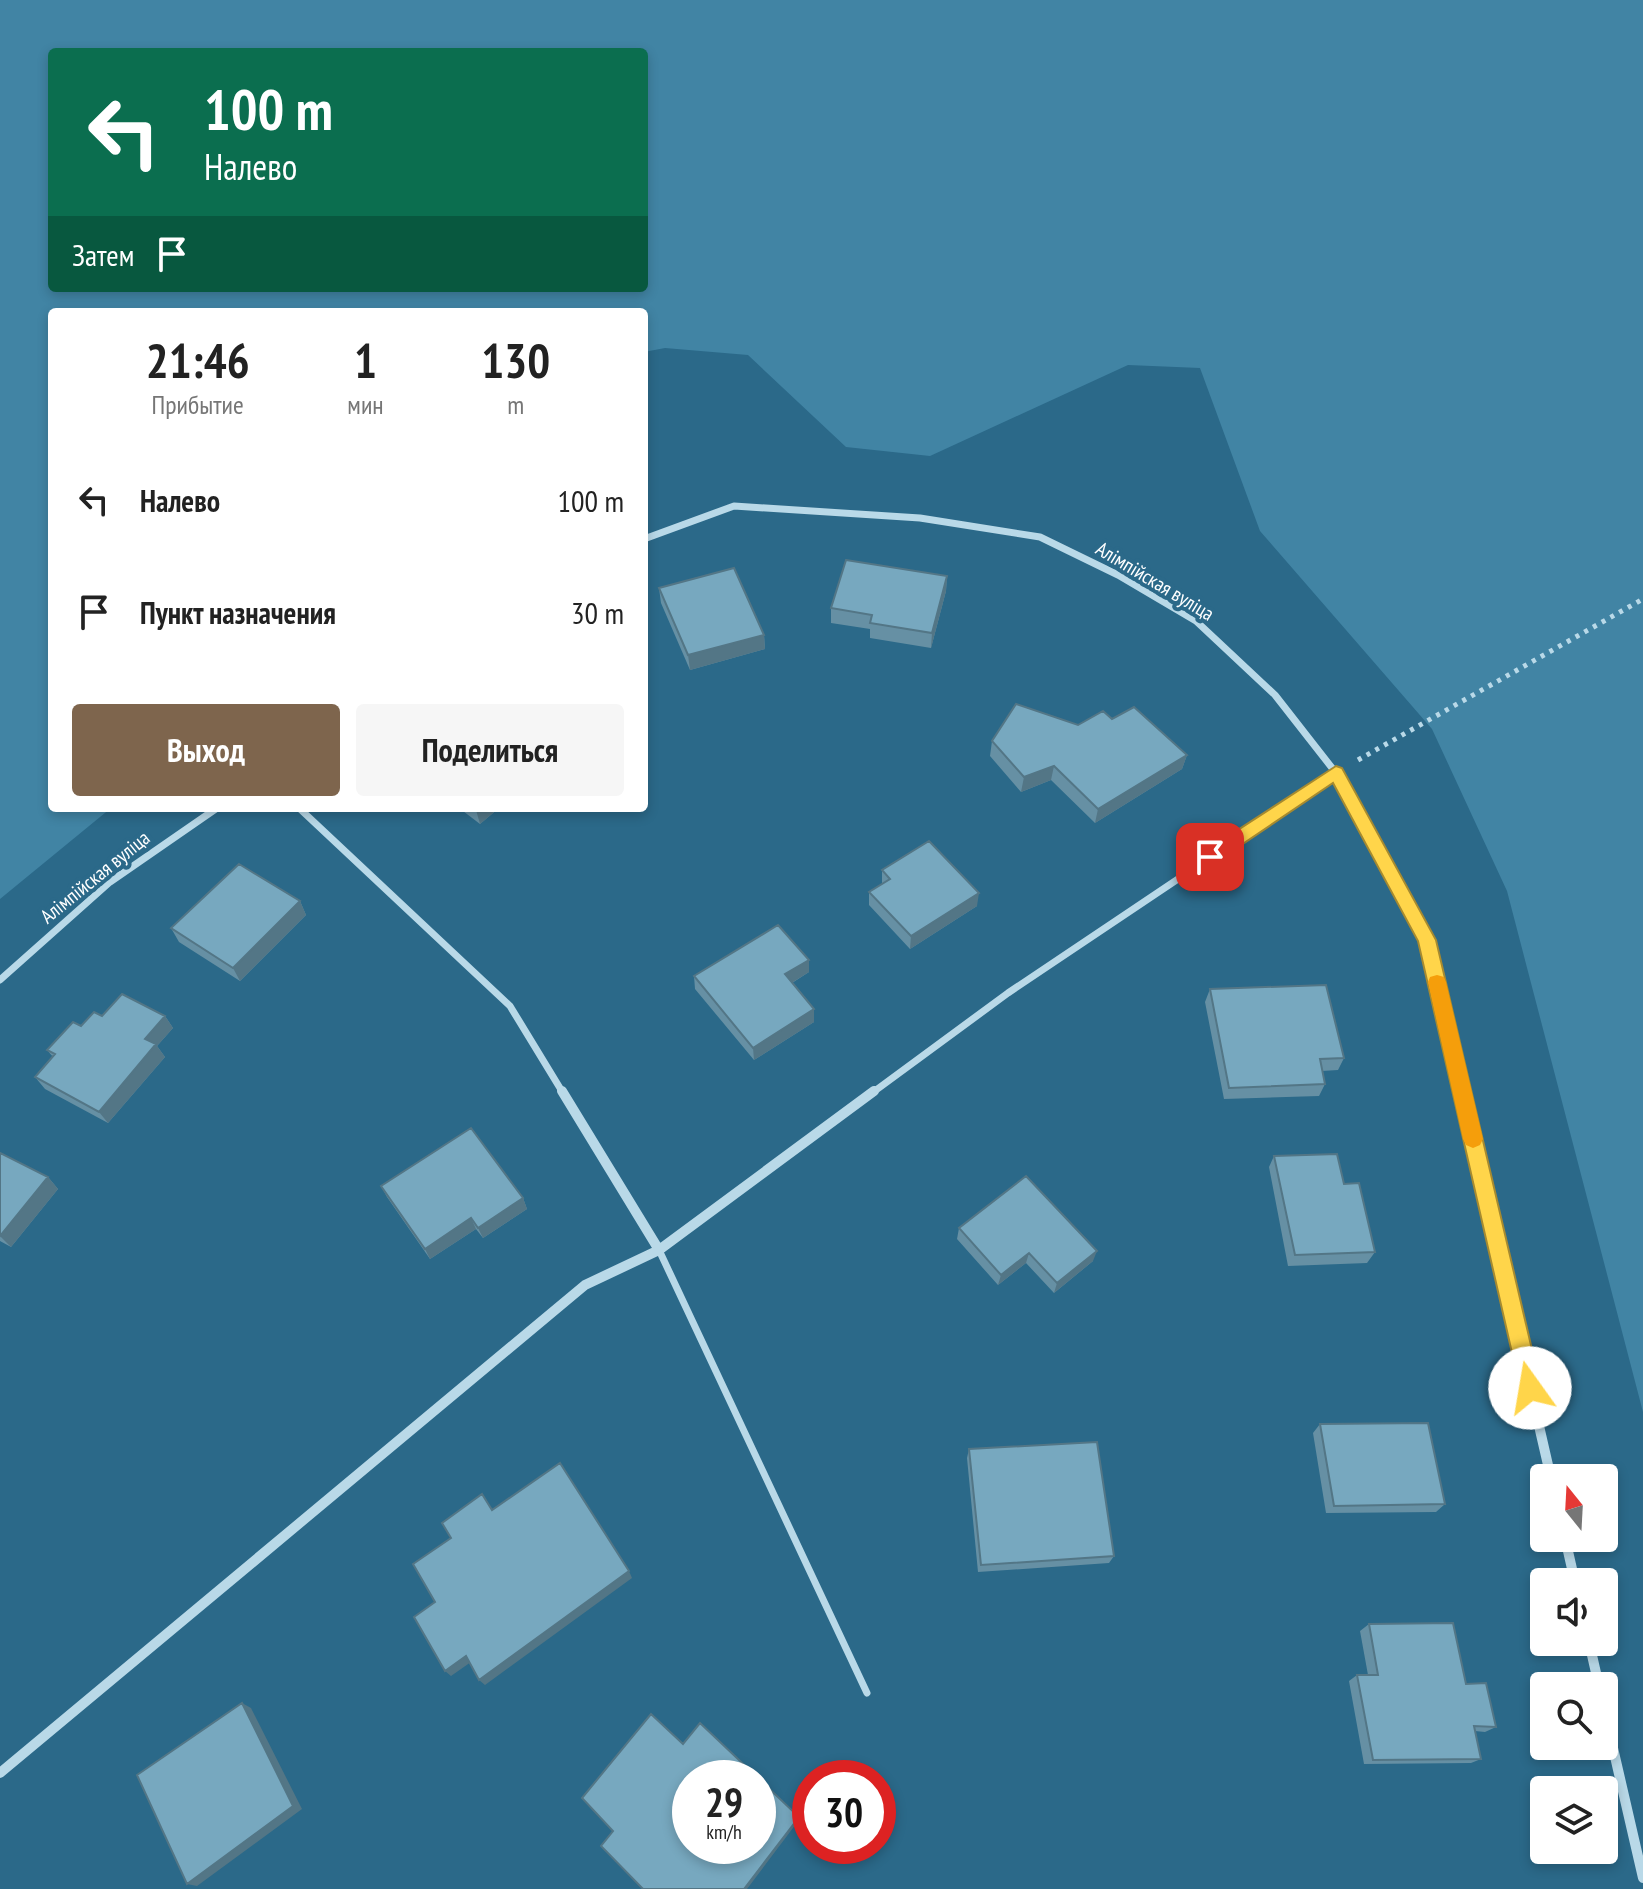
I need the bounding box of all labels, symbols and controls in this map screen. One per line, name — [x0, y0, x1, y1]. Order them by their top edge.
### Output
text: 100 m — [204, 73, 333, 145]
icon: left — [72, 80, 176, 184]
text: Налево — [204, 143, 297, 190]
icon: arrive — [150, 232, 194, 276]
text: Затем — [72, 235, 134, 274]
text: 21:46 — [146, 329, 250, 391]
text: 1 — [354, 329, 377, 391]
text: 130 — [481, 329, 550, 391]
text: Прибытие — [152, 388, 244, 421]
text: мин — [347, 388, 384, 421]
text: m — [507, 388, 524, 421]
icon: left — [72, 478, 116, 522]
text: Налево — [140, 481, 220, 520]
text: 100 m — [558, 481, 624, 520]
street label: Алімпійская вуліца — [1091, 535, 1219, 627]
icon: arrive — [72, 590, 116, 634]
text: Пункт назначения — [140, 593, 336, 632]
text: 30 m — [571, 593, 624, 632]
button: Выход — [72, 704, 340, 796]
button: Поделиться — [356, 704, 624, 796]
pin — [1176, 823, 1244, 891]
street label: Алімпійская вуліца — [35, 825, 155, 929]
icon: arrive — [1188, 835, 1232, 879]
position arrow — [1488, 1346, 1572, 1430]
north arrow — [1530, 1464, 1618, 1552]
map controls — [1530, 1464, 1618, 1864]
button: sound — [1530, 1568, 1618, 1656]
button: search — [1530, 1672, 1618, 1760]
speed limit sign: 30 — [792, 1760, 896, 1864]
text: 29 — [705, 1776, 743, 1828]
button: layers — [1530, 1776, 1618, 1864]
text: km/h — [706, 1819, 742, 1845]

